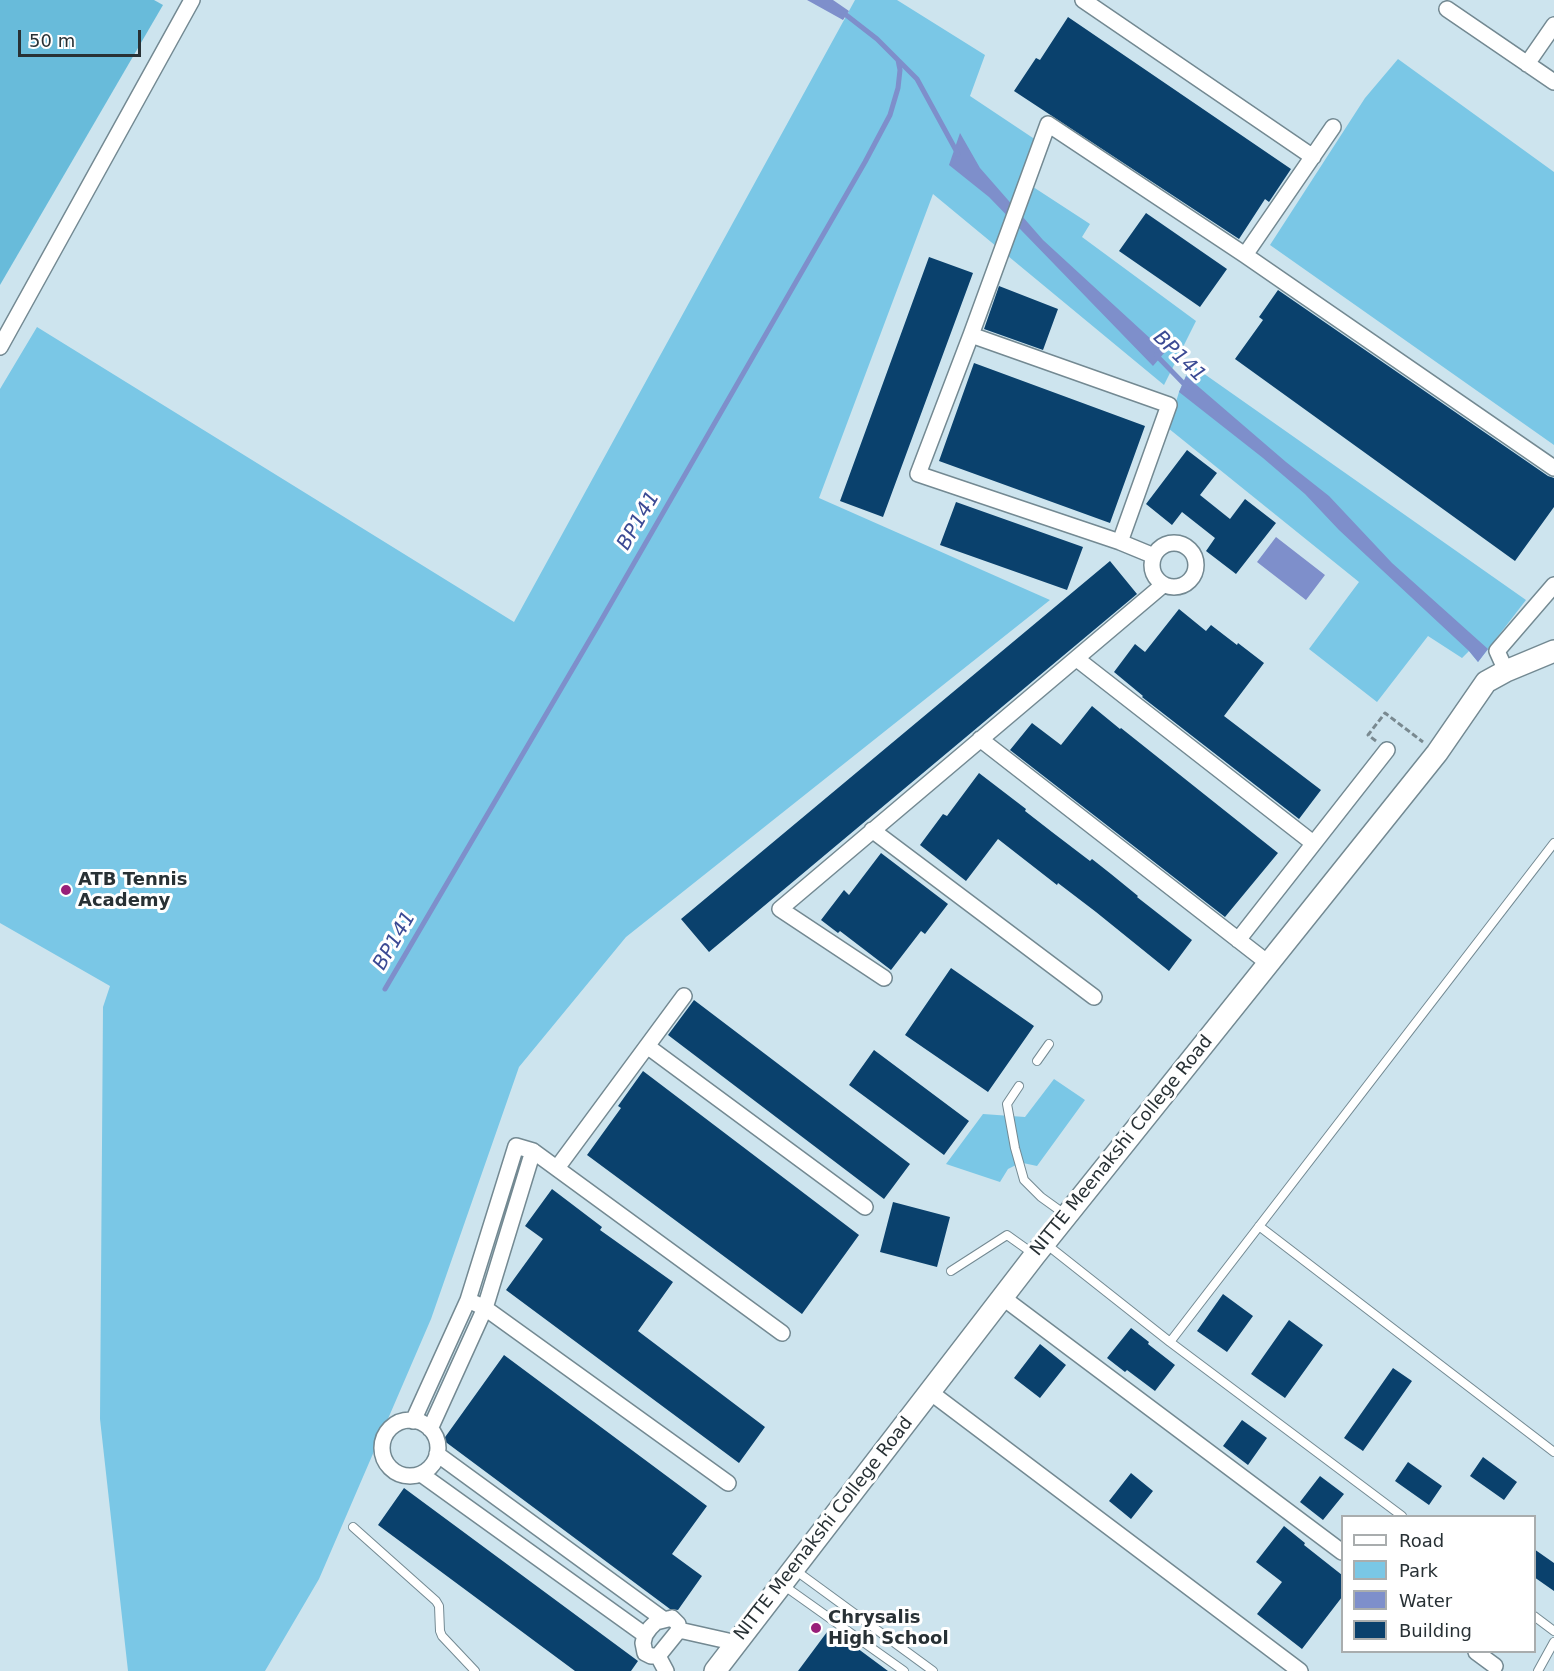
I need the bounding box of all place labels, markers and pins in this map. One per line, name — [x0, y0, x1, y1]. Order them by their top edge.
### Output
place label: ATB Tennis Academy — [78, 869, 187, 912]
marker: ATB Tennis Academy — [59, 883, 73, 897]
place label: Chrysalis High School — [828, 1607, 949, 1650]
marker: Chrysalis High School — [809, 1621, 823, 1635]

